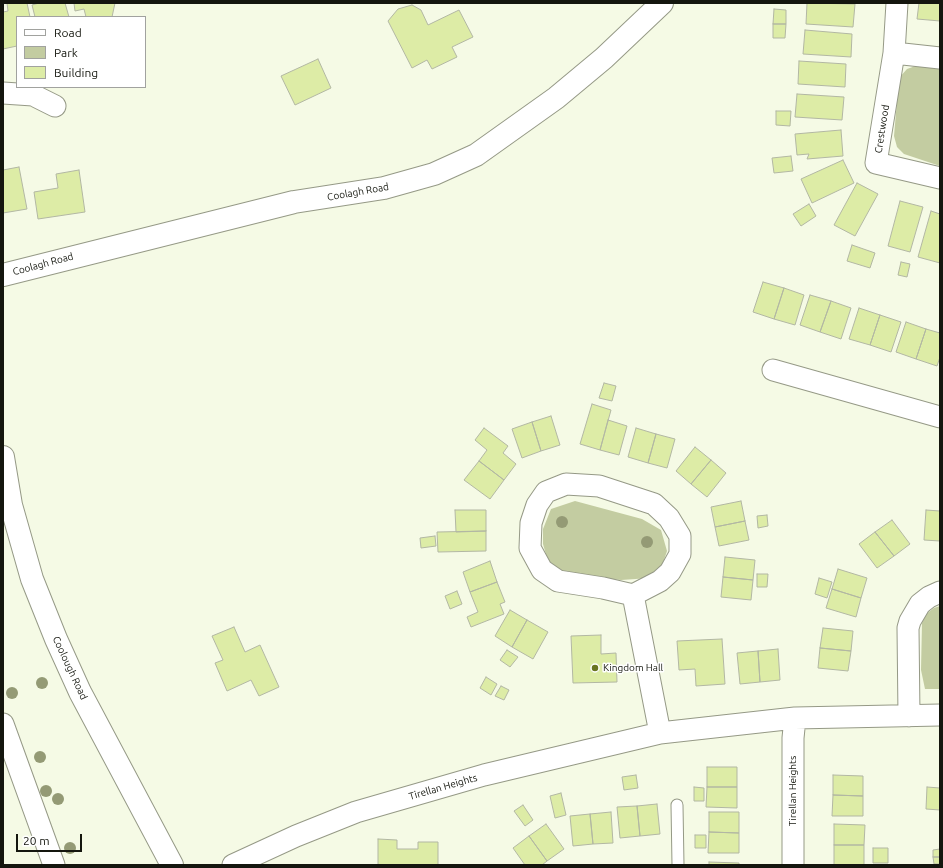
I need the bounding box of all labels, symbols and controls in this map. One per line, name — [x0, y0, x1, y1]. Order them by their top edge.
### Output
legend — [16, 16, 146, 88]
text: Road — [54, 26, 82, 39]
text: Park — [54, 46, 78, 59]
text: Building — [54, 66, 98, 79]
street label: Crestwood — [872, 104, 892, 154]
street label: Coolagh Road — [326, 181, 390, 203]
street label: Coolagh Road — [11, 250, 75, 278]
street label: Coolough Road — [50, 634, 90, 702]
place label: Kingdom Hall — [603, 662, 663, 674]
marker: Kingdom Hall — [590, 663, 600, 673]
street label: Tirellan Heights — [787, 756, 799, 826]
street label: Tirellan Heights — [407, 772, 479, 802]
scale bar — [18, 826, 84, 852]
text: 20 m — [23, 834, 50, 847]

